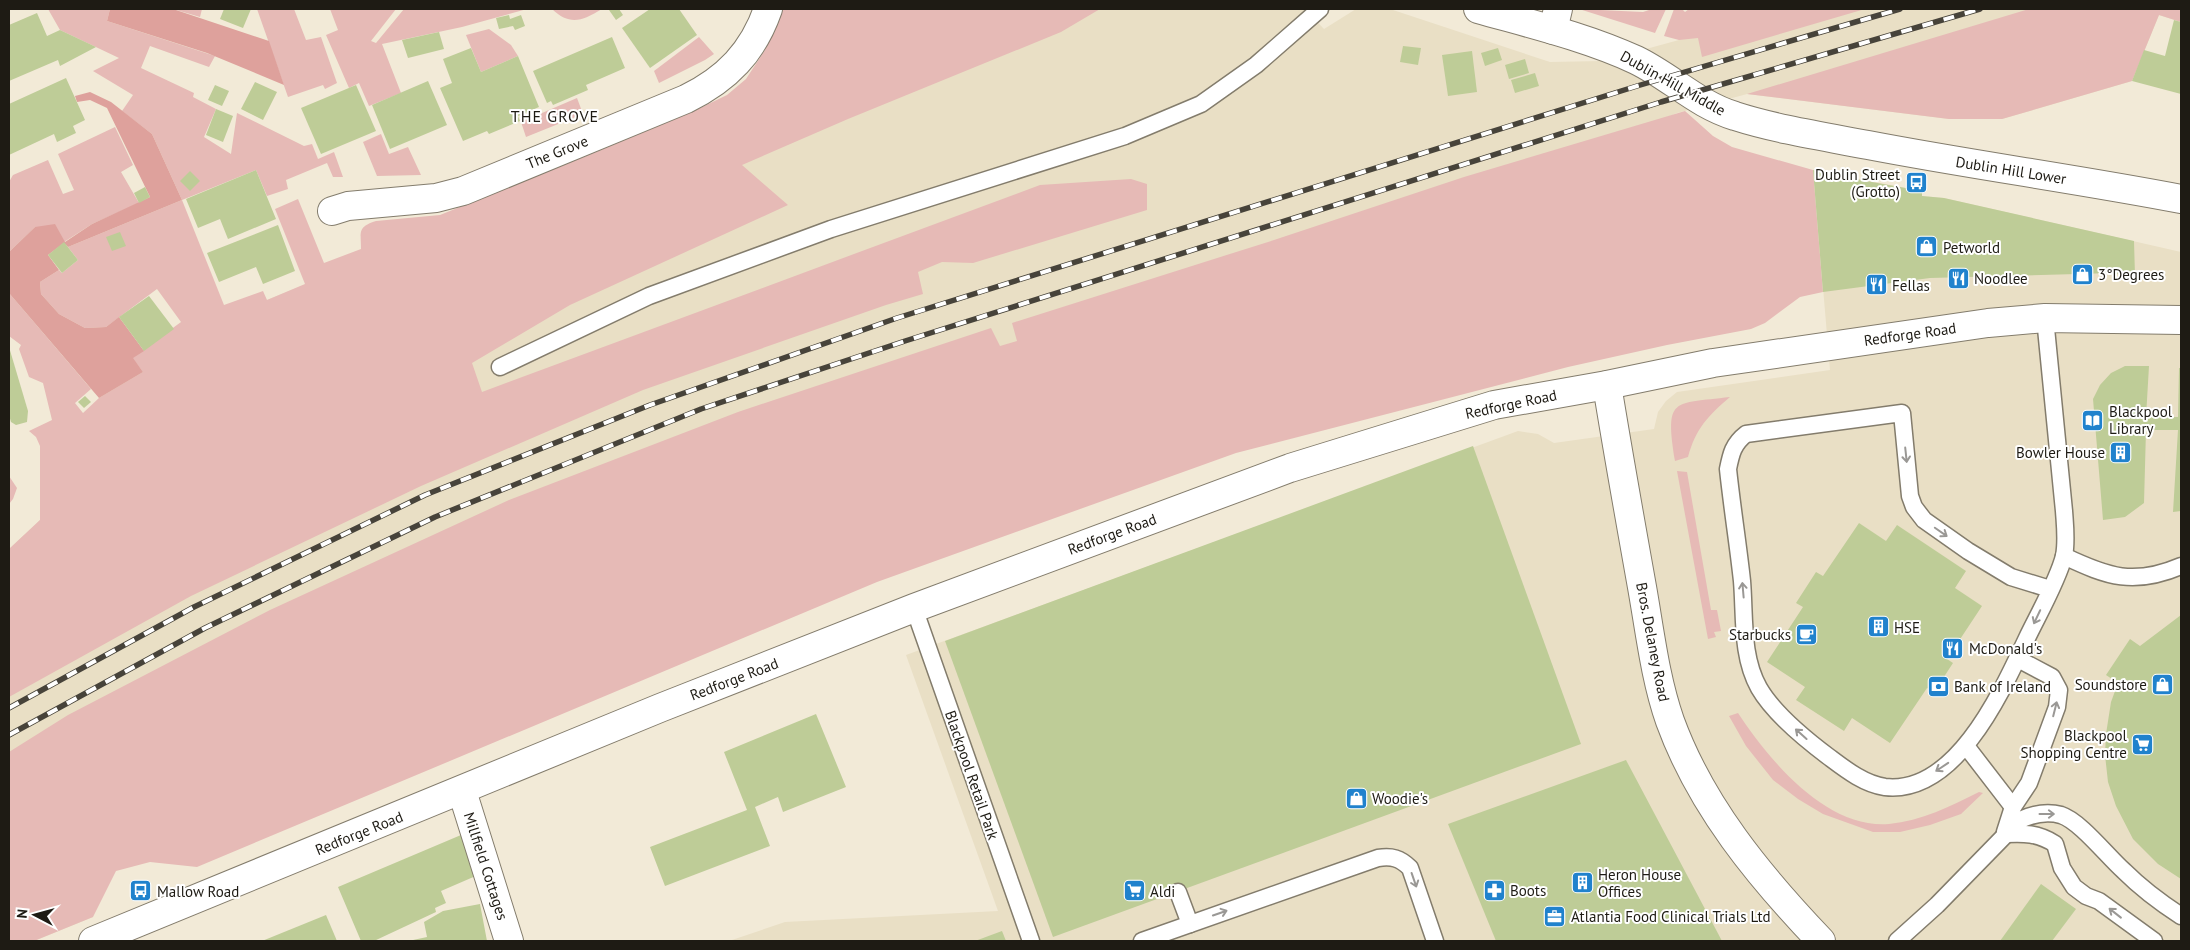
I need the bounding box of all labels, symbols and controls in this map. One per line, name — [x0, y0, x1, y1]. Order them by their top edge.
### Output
street label: Dublin Hill Middle — [1617, 46, 1729, 120]
district label: THE GROVE — [511, 106, 599, 126]
street label: The Grove — [523, 131, 591, 173]
street label: Dublin Hill Lower — [1954, 152, 2068, 188]
place label: Dublin Street (Grotto) — [1815, 165, 1900, 201]
bus stop icon: Dublin Street (Grotto) — [1904, 171, 1928, 195]
shop icon: Petworld — [1915, 235, 1939, 259]
place label: Petworld — [1943, 238, 2000, 257]
shop icon: 3°Degrees — [2070, 262, 2094, 286]
place label: 3°Degrees — [2098, 265, 2164, 284]
restaurant icon: Noodlee — [1946, 266, 1970, 290]
place label: Noodlee — [1974, 269, 2028, 288]
restaurant icon: Fellas — [1864, 273, 1888, 297]
place label: Fellas — [1892, 276, 1930, 295]
street label: Redforge Road — [1863, 318, 1957, 350]
street label: Redforge Road — [1463, 385, 1559, 423]
place label: Blackpool Library — [2109, 402, 2173, 438]
library icon: Blackpool Library — [2081, 408, 2105, 432]
building icon: Bowler House — [2109, 440, 2133, 464]
place label: Bowler House — [2016, 443, 2105, 462]
one-way arrow — [1901, 447, 1911, 463]
street label: Redforge Road — [1065, 509, 1159, 559]
one-way arrow — [1934, 527, 1948, 537]
street label: Bros. Delaney Road — [1632, 581, 1674, 703]
one-way arrow — [1738, 582, 1747, 598]
one-way arrow — [2031, 609, 2041, 624]
building icon: HSE — [1866, 615, 1890, 639]
place label: HSE — [1894, 618, 1920, 637]
cafe icon: Starbucks — [1795, 622, 1819, 646]
place label: Starbucks — [1729, 625, 1791, 644]
restaurant icon: McDonald's — [1941, 636, 1965, 660]
place label: McDonald's — [1969, 639, 2042, 658]
street label: Redforge Road — [687, 653, 781, 705]
shop icon: Soundstore — [2151, 672, 2175, 696]
bank icon: Bank of Ireland — [1926, 674, 1950, 698]
place label: Soundstore — [2075, 675, 2147, 694]
place label: Bank of Ireland — [1954, 677, 2051, 696]
one-way arrow — [2051, 701, 2061, 717]
street label: Blackpool Retail Park — [941, 708, 1003, 843]
place label: Blackpool Shopping Centre — [2021, 726, 2128, 762]
one-way arrow — [1794, 728, 1807, 739]
supermarket icon: Blackpool Shopping Centre — [2131, 732, 2155, 756]
one-way arrow — [1935, 762, 1949, 773]
shop icon: Woodie's — [1344, 786, 1368, 810]
place label: Woodie's — [1372, 789, 1428, 808]
street label: Redforge Road — [312, 807, 406, 859]
one-way arrow — [2038, 809, 2054, 819]
street label: Millfield Cottages — [460, 810, 512, 922]
place label: Heron House Offices — [1598, 865, 1681, 901]
building icon: Heron House Offices — [1570, 871, 1594, 895]
one-way arrow — [1410, 872, 1419, 888]
pharmacy icon: Boots — [1482, 878, 1506, 902]
bus stop icon: Mallow Road — [129, 879, 153, 903]
supermarket icon: Aldi — [1122, 879, 1146, 903]
place label: Boots — [1510, 881, 1546, 900]
place label: Mallow Road — [157, 882, 239, 901]
place label: Aldi — [1150, 882, 1175, 901]
north arrow — [10, 890, 60, 940]
office icon: Atlantia Food Clinical Trials Ltd — [1543, 904, 1567, 928]
place label: Atlantia Food Clinical Trials Ltd — [1571, 907, 1771, 926]
text: N — [13, 908, 32, 919]
one-way arrow — [1212, 908, 1228, 917]
one-way arrow — [2108, 908, 2122, 918]

